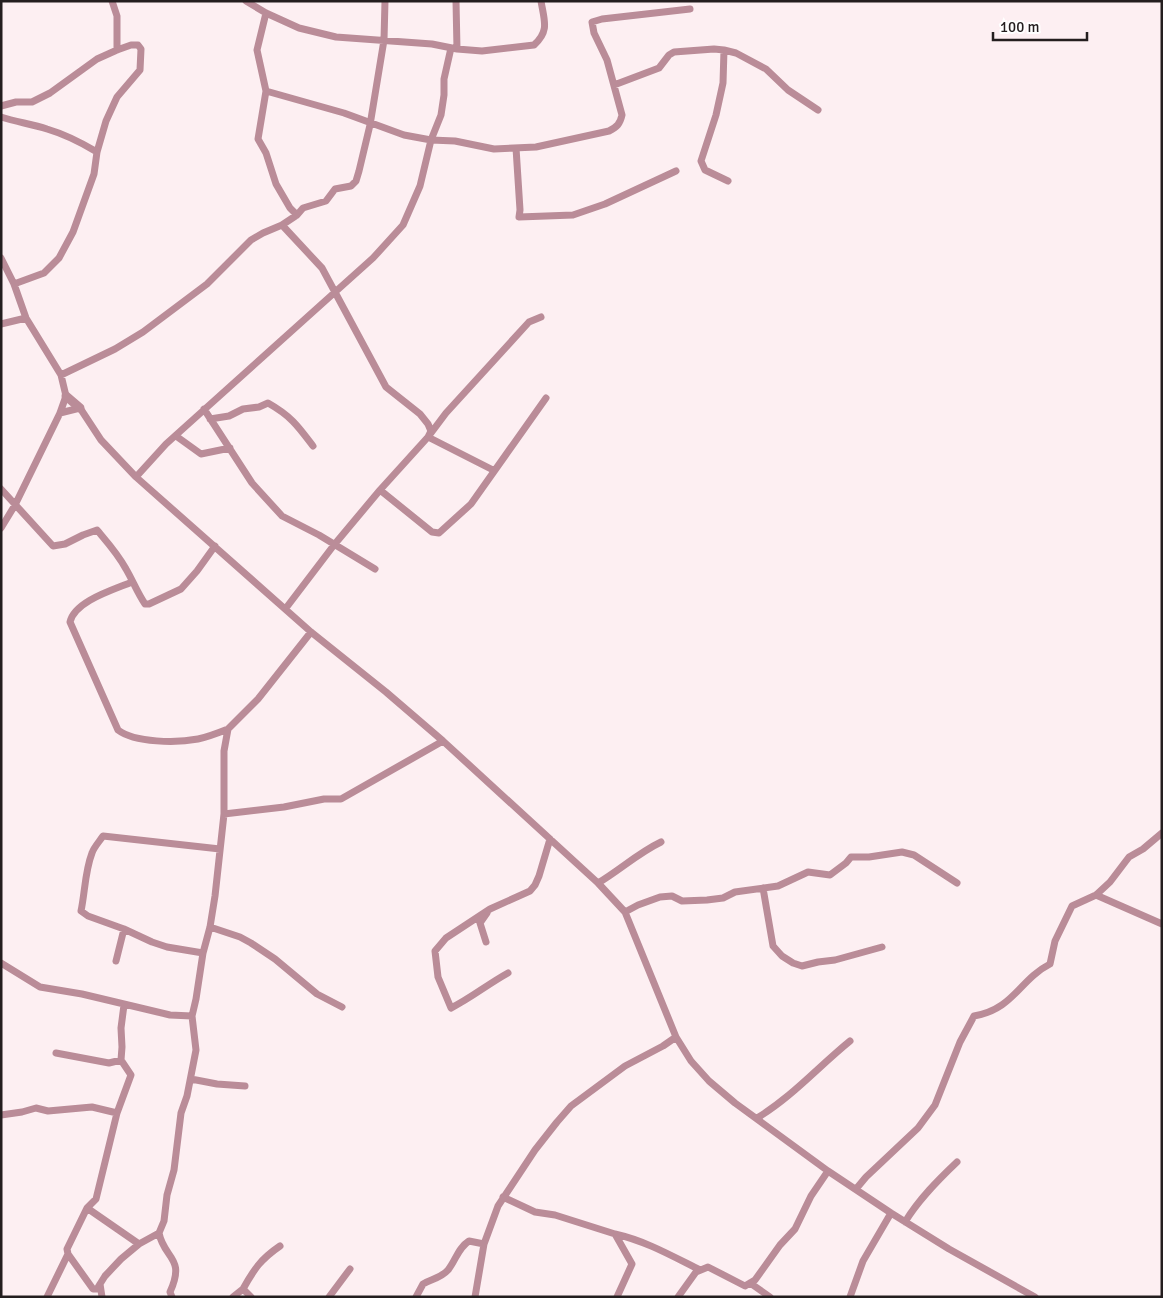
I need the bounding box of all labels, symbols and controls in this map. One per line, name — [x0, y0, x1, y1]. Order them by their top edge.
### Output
scale bar — [993, 10, 1087, 42]
text: 100 m — [1000, 18, 1040, 36]

